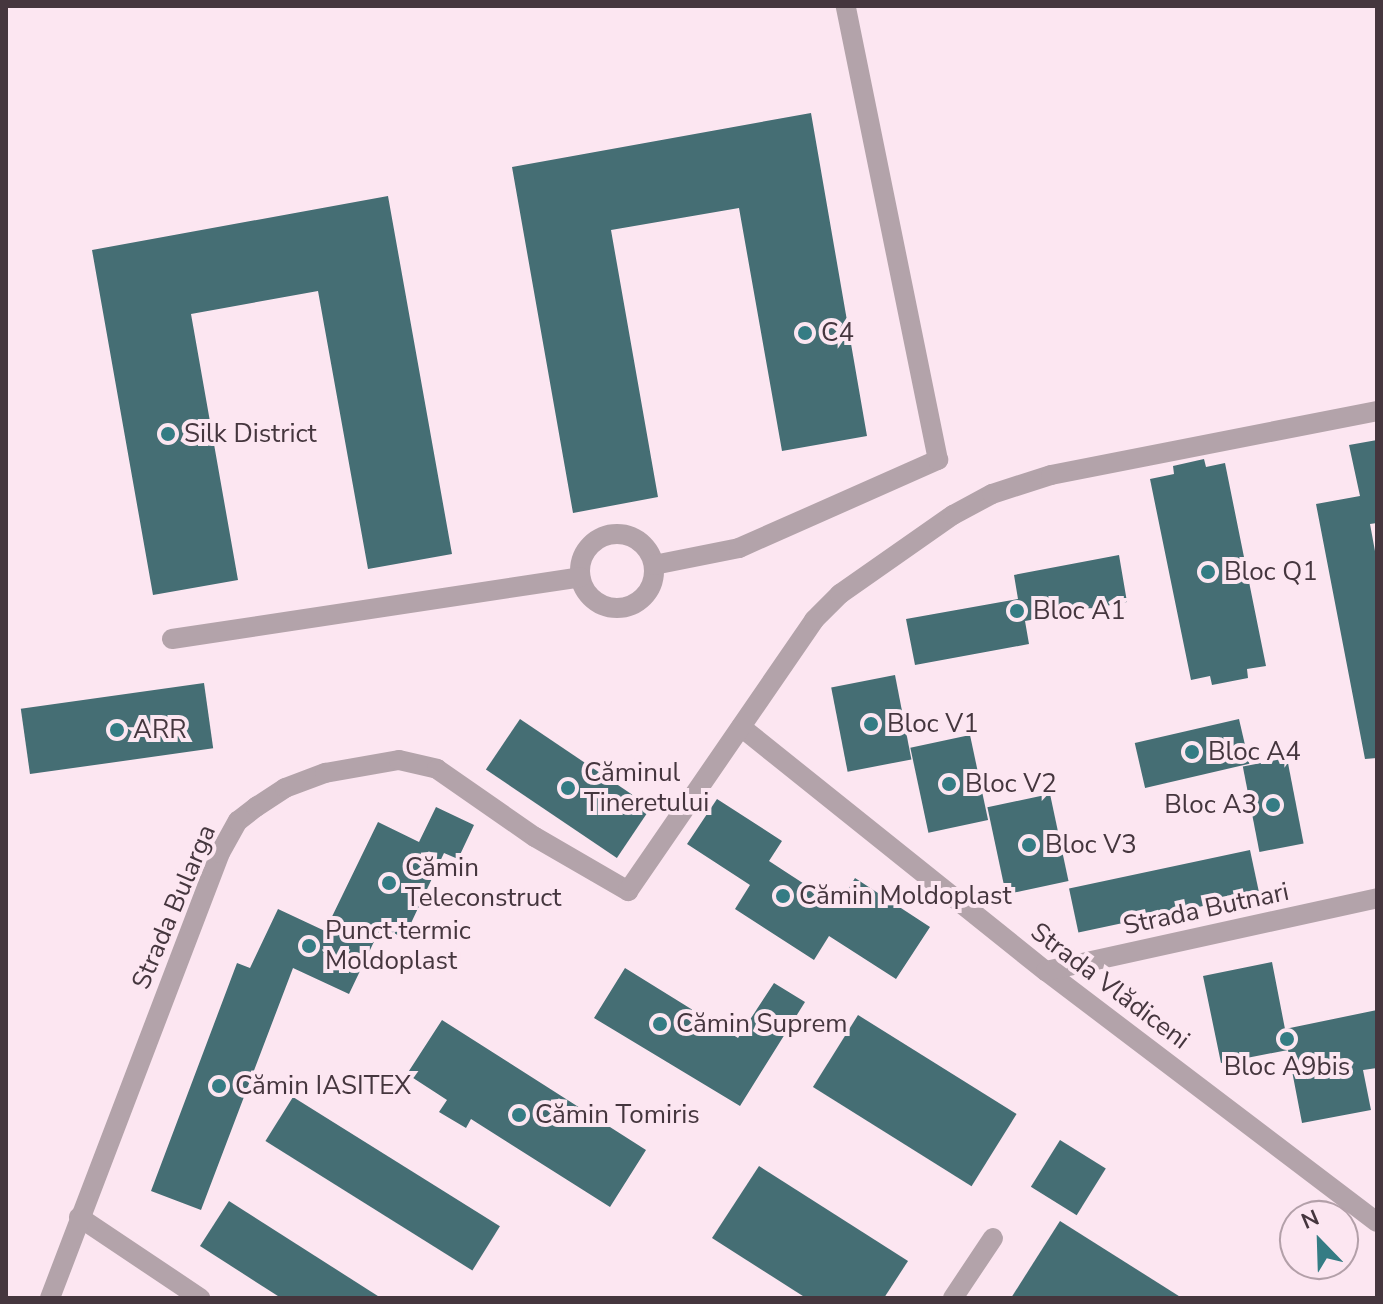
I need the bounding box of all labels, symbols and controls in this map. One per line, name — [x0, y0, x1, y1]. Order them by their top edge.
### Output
place label: C4 — [821, 317, 854, 349]
marker: C4 — [796, 324, 814, 342]
place label: Silk District — [184, 418, 317, 450]
marker: Silk District — [159, 425, 177, 443]
place label: Bloc Q1 — [1224, 556, 1318, 588]
marker: Bloc Q1 — [1199, 563, 1217, 581]
place label: Bloc A1 — [1033, 595, 1126, 627]
marker: Bloc A1 — [1008, 602, 1026, 620]
place label: Bloc V1 — [887, 708, 979, 740]
place label: ARR — [133, 714, 187, 746]
marker: Bloc V1 — [862, 715, 880, 733]
marker: ARR — [108, 721, 126, 739]
place label: Bloc A4 — [1208, 736, 1301, 768]
marker: Bloc A4 — [1183, 743, 1201, 761]
place label: Căminul Tineretului — [584, 757, 709, 818]
place label: Bloc V2 — [965, 768, 1057, 800]
marker: Bloc V2 — [940, 775, 958, 793]
marker: Căminul Tineretului — [559, 779, 577, 797]
place label: Bloc A3 — [1164, 789, 1257, 821]
marker: Bloc A3 — [1264, 796, 1282, 814]
street label: Strada Bularga — [125, 820, 223, 994]
place label: Bloc V3 — [1045, 829, 1137, 861]
marker: Bloc V3 — [1020, 836, 1038, 854]
place label: Cămin Teleconstruct — [405, 852, 561, 914]
marker: Cămin Teleconstruct — [380, 874, 398, 892]
street label: Strada Butnari — [1120, 876, 1292, 942]
place label: Cămin Moldoplast — [799, 880, 1012, 912]
marker: Cămin Moldoplast — [774, 887, 792, 905]
place label: Punct termic Moldoplast — [325, 915, 471, 976]
street label: Strada Vlădiceni — [1024, 916, 1196, 1056]
marker: Punct termic Moldoplast — [300, 937, 318, 955]
place label: Cămin Suprem — [676, 1008, 848, 1040]
marker: Cămin Suprem — [651, 1015, 669, 1033]
marker: Bloc A9bis — [1278, 1030, 1296, 1048]
place label: Bloc A9bis — [1224, 1051, 1350, 1083]
place label: Cămin IASITEX — [235, 1070, 411, 1102]
marker: Cămin IASITEX — [210, 1077, 228, 1095]
place label: Cămin Tomiris — [535, 1099, 700, 1131]
marker: Cămin Tomiris — [510, 1106, 528, 1124]
north arrow — [1279, 1200, 1359, 1280]
text: N — [1297, 1203, 1324, 1237]

